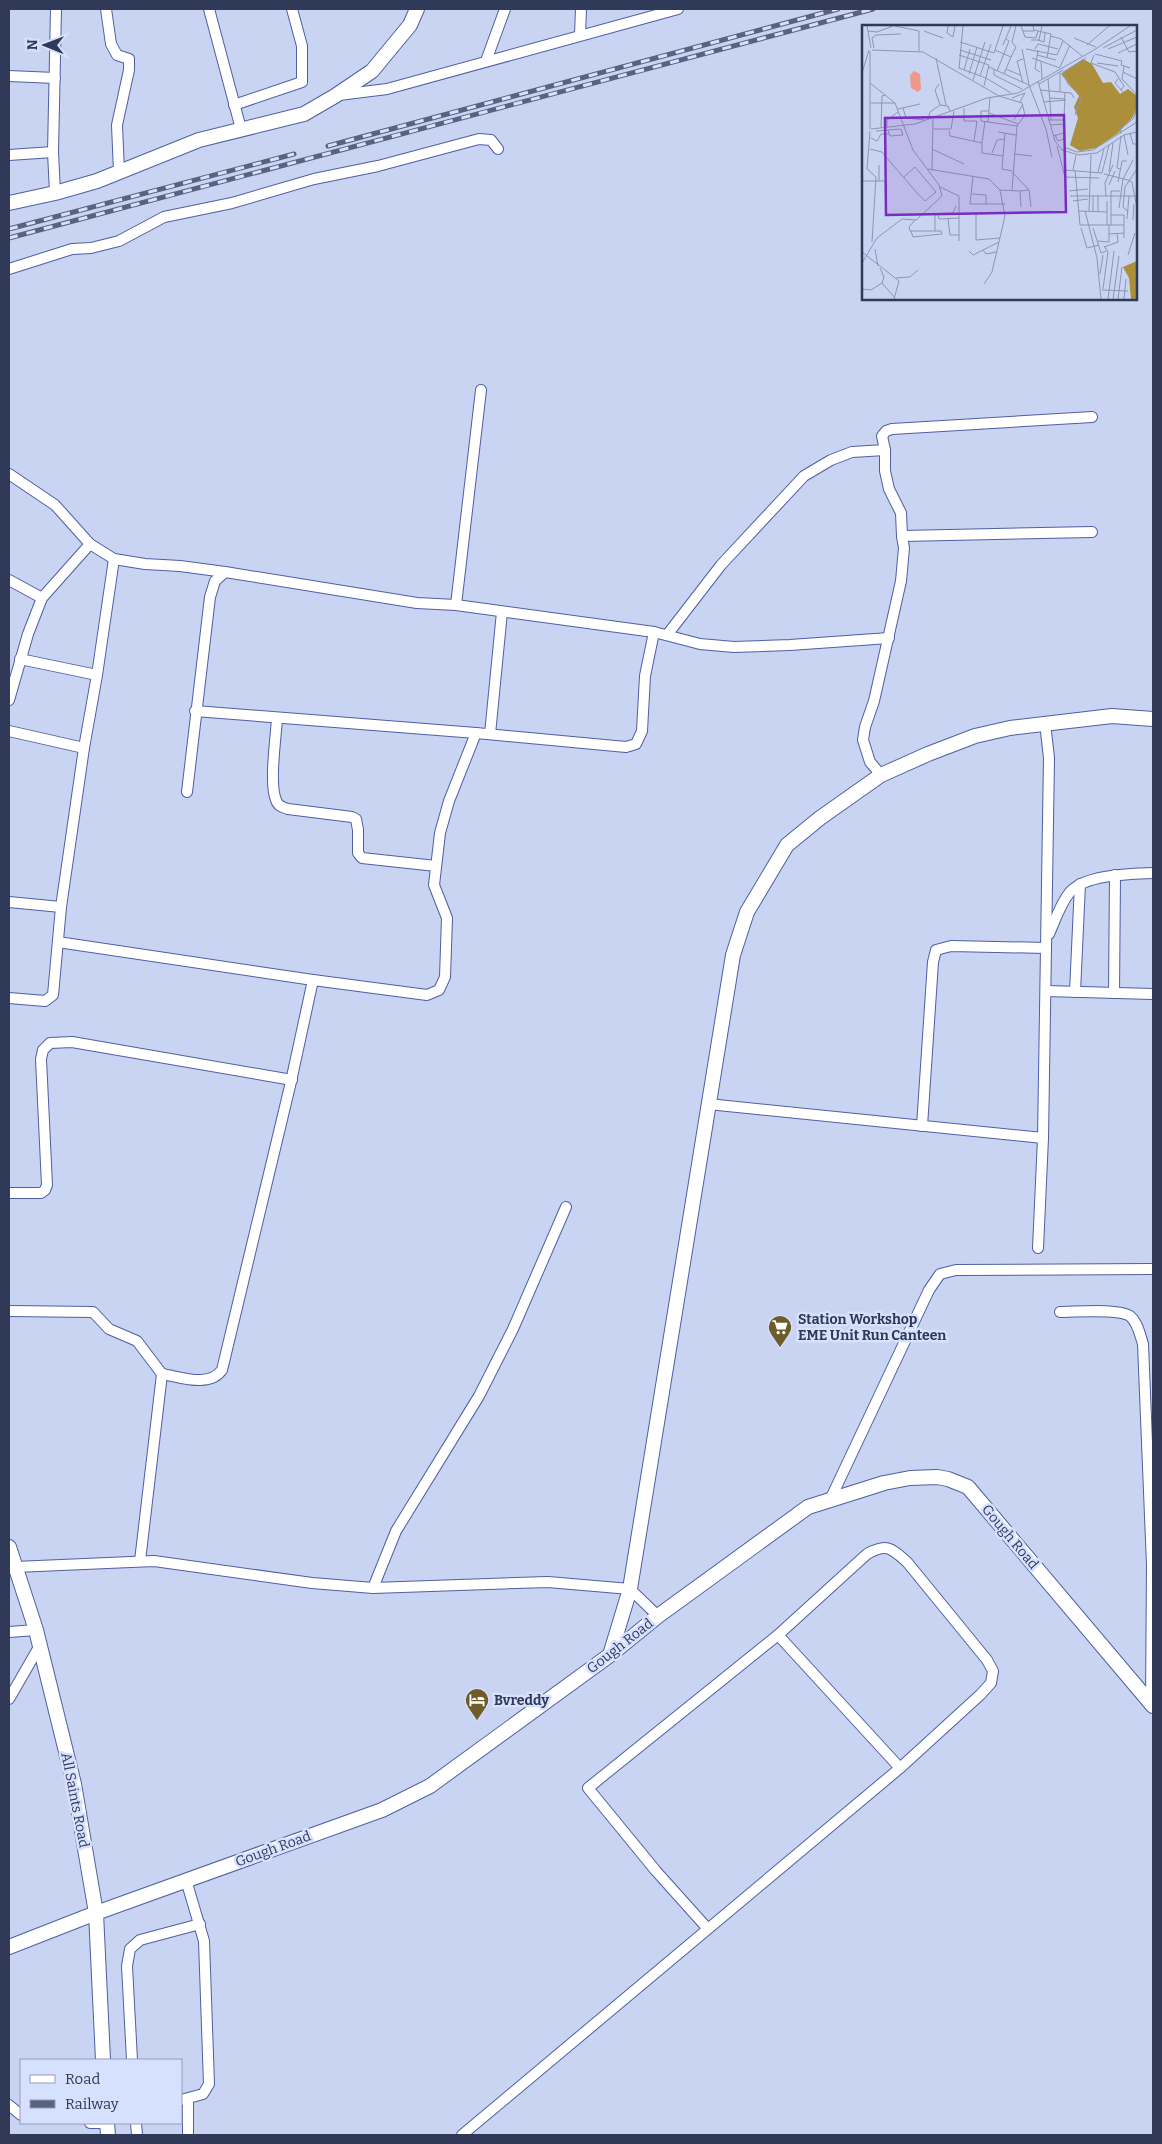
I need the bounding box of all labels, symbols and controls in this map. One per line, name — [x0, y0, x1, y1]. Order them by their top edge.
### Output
north arrow — [20, 20, 70, 70]
inset map — [862, 25, 1137, 300]
text: N — [24, 39, 41, 50]
place label: Station Workshop EME Unit Run Canteen — [798, 1311, 946, 1344]
supermarket icon: Station Workshop EME Unit Run Canteen — [767, 1314, 793, 1348]
street label: Gough Road — [978, 1501, 1042, 1573]
street label: Gough Road — [584, 1615, 656, 1677]
hotel icon: Bvreddy — [464, 1687, 490, 1721]
place label: Bvreddy — [494, 1692, 549, 1709]
street label: All Saints Road — [57, 1751, 93, 1849]
street label: Gough Road — [233, 1827, 313, 1871]
legend — [20, 2059, 182, 2124]
text: Road — [65, 2070, 100, 2088]
text: Railway — [65, 2095, 119, 2113]

